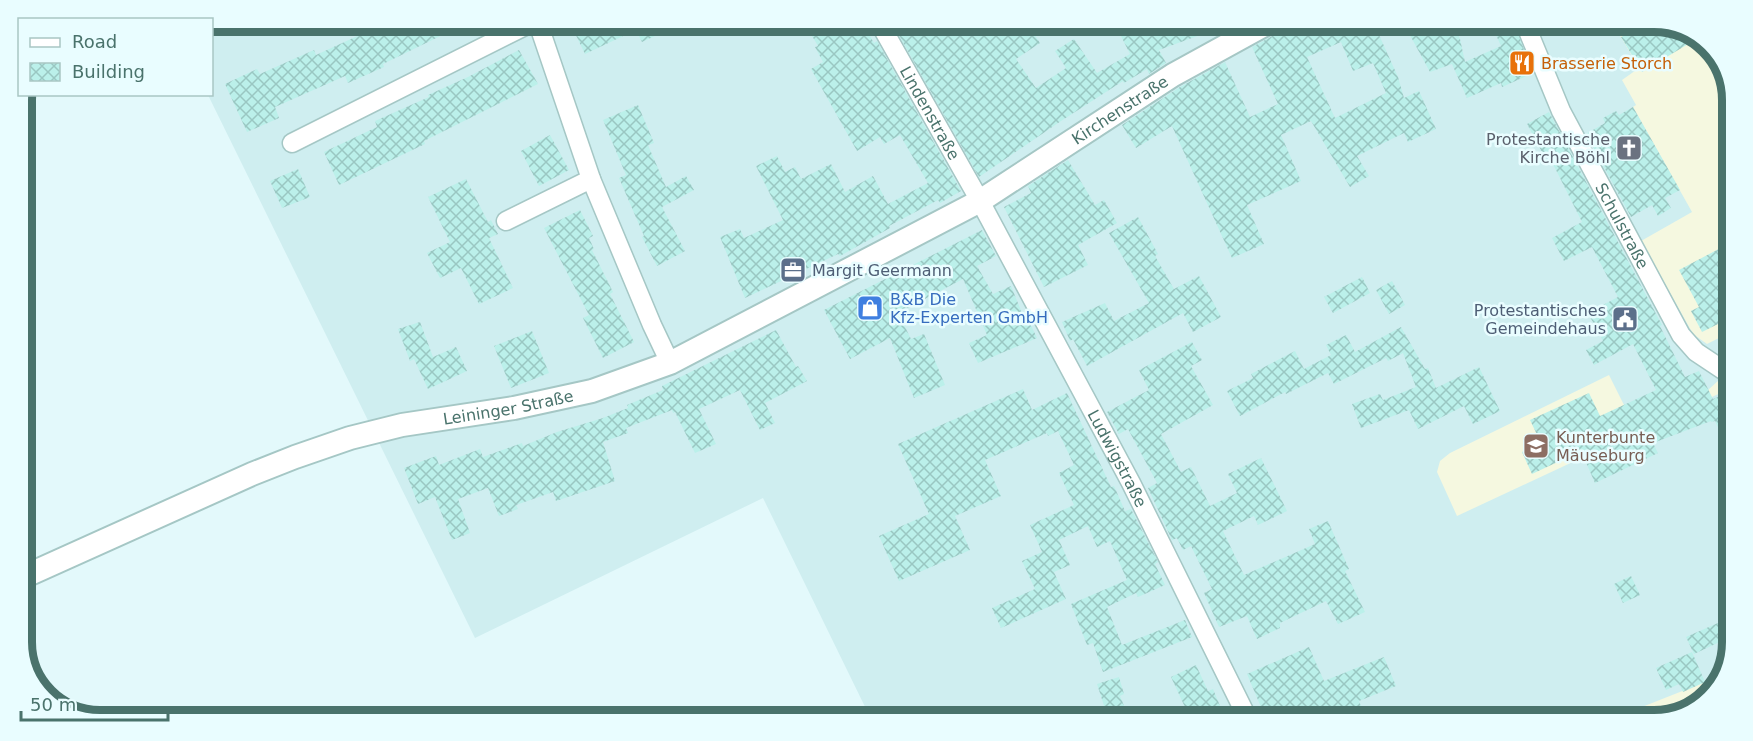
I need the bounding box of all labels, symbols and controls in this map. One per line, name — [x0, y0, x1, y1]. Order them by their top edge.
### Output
legend — [18, 18, 213, 96]
text: Road — [72, 31, 117, 52]
restaurant icon: Brasserie Storch — [1507, 48, 1537, 78]
place label: Brasserie Storch — [1541, 54, 1672, 73]
text: Building — [72, 61, 145, 82]
street label: Lindenstraße — [896, 63, 964, 163]
street label: Kirchenstraße — [1068, 71, 1171, 148]
place label: Protestantische Kirche Böhl — [1486, 130, 1610, 167]
church icon: Protestantische Kirche Böhl — [1614, 133, 1644, 163]
street label: Schulstraße — [1592, 179, 1653, 272]
office icon: Margit Geermann — [778, 255, 808, 285]
place label: Margit Geermann — [812, 261, 952, 280]
place label: B&B Die Kfz-Experten GmbH — [890, 290, 1048, 327]
shop icon: B&B Die Kfz-Experten GmbH — [855, 293, 885, 323]
place label: Protestantisches Gemeindehaus — [1474, 301, 1606, 338]
public building icon: Protestantisches Gemeindehaus — [1610, 304, 1640, 334]
street label: Leininger Straße — [442, 386, 575, 428]
street label: Ludwigstraße — [1084, 406, 1151, 510]
place label: Kunterbunte Mäuseburg — [1556, 428, 1655, 465]
school or university icon: Kunterbunte Mäuseburg — [1521, 431, 1551, 461]
scale bar — [21, 684, 168, 722]
text: 50 m — [30, 694, 76, 715]

